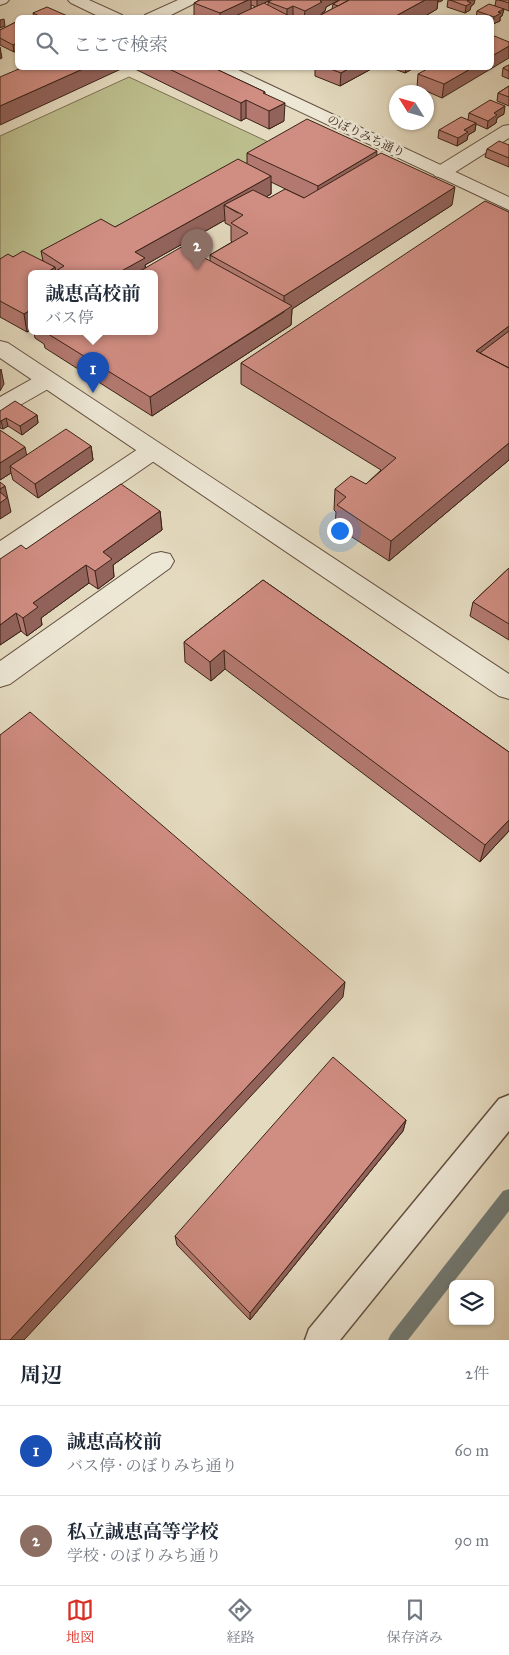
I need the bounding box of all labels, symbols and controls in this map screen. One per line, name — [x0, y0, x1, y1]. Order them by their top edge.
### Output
search box — [15, 15, 494, 70]
icon: search — [33, 29, 61, 57]
text: ここで検索 — [73, 33, 168, 56]
north arrow — [389, 85, 434, 130]
street label: のぼりみち通り — [325, 112, 407, 160]
pin: 2 — [181, 229, 213, 270]
popup — [28, 270, 158, 335]
text: 誠恵高校前 — [45, 282, 141, 305]
text: バス停 — [45, 308, 94, 327]
pin: 1 — [77, 352, 109, 393]
your location — [327, 518, 353, 544]
map controls — [449, 1280, 494, 1325]
button: layers — [449, 1280, 494, 1325]
text: 周辺 — [20, 1362, 62, 1388]
text: 2件 — [465, 1364, 489, 1383]
text: 誠恵高校前 — [67, 1430, 162, 1453]
text: 1 — [33, 1441, 39, 1460]
text: 60 m — [455, 1441, 489, 1460]
text: バス停 · のぼりみち通り — [67, 1456, 237, 1475]
text: 私立誠恵高等学校 — [67, 1520, 219, 1543]
text: 2 — [32, 1531, 40, 1550]
text: 90 m — [454, 1531, 489, 1550]
text: 学校 · のぼりみち通り — [67, 1546, 221, 1565]
tab: 地図 — [66, 1596, 94, 1646]
tab: 経路 — [226, 1596, 254, 1646]
tab: 保存済み — [387, 1596, 443, 1646]

